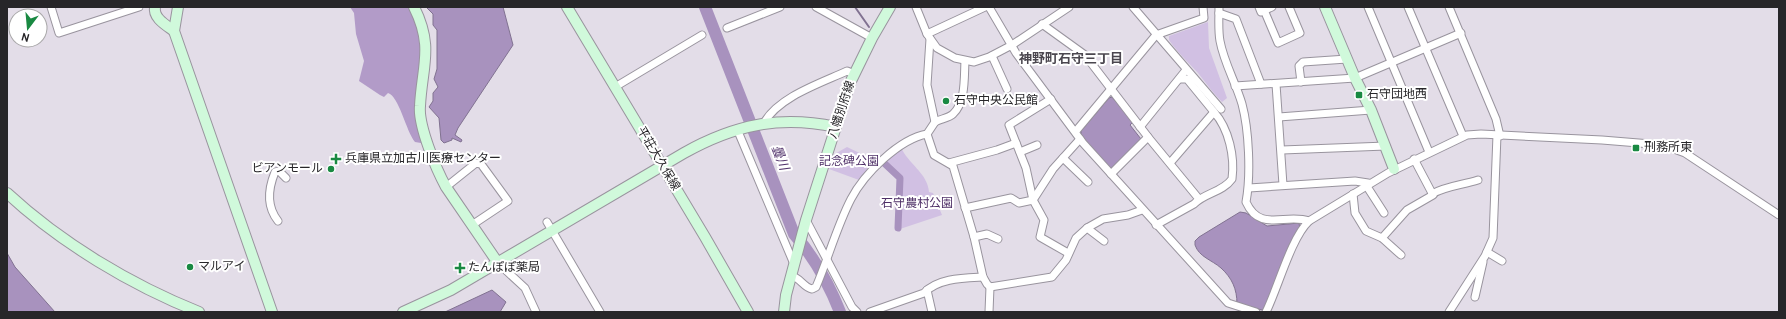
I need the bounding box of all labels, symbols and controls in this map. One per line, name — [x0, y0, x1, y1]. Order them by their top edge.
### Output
north arrow — [8, 8, 48, 48]
text: N — [20, 29, 31, 44]
district label: 神野町石守三丁目 — [1019, 51, 1123, 68]
street label: 八幡別府線 — [825, 79, 859, 141]
place label: 石守団地西 — [1367, 87, 1427, 103]
marker: 石守団地西 — [1354, 90, 1364, 100]
place label: 石守中央公民館 — [954, 93, 1038, 109]
marker: 石守中央公民館 — [941, 96, 951, 106]
street label: 平荘大久保線 — [633, 124, 683, 194]
place label: 刑務所東 — [1644, 140, 1692, 156]
water label: 曇川 — [767, 143, 792, 175]
marker: 刑務所東 — [1631, 143, 1641, 153]
place label: 兵庫県立加古川医療センター — [345, 151, 501, 167]
marker: 兵庫県立加古川医療センター — [330, 153, 342, 165]
park label: 記念碑公園 — [819, 154, 879, 170]
place label: ビアンモール — [251, 161, 323, 177]
marker: ビアンモール — [326, 164, 336, 174]
park label: 石守農村公園 — [881, 196, 953, 212]
place label: マルアイ — [198, 259, 245, 275]
place label: たんぽぽ薬局 — [468, 260, 540, 276]
marker: マルアイ — [185, 262, 195, 272]
marker: たんぽぽ薬局 — [455, 263, 465, 273]

